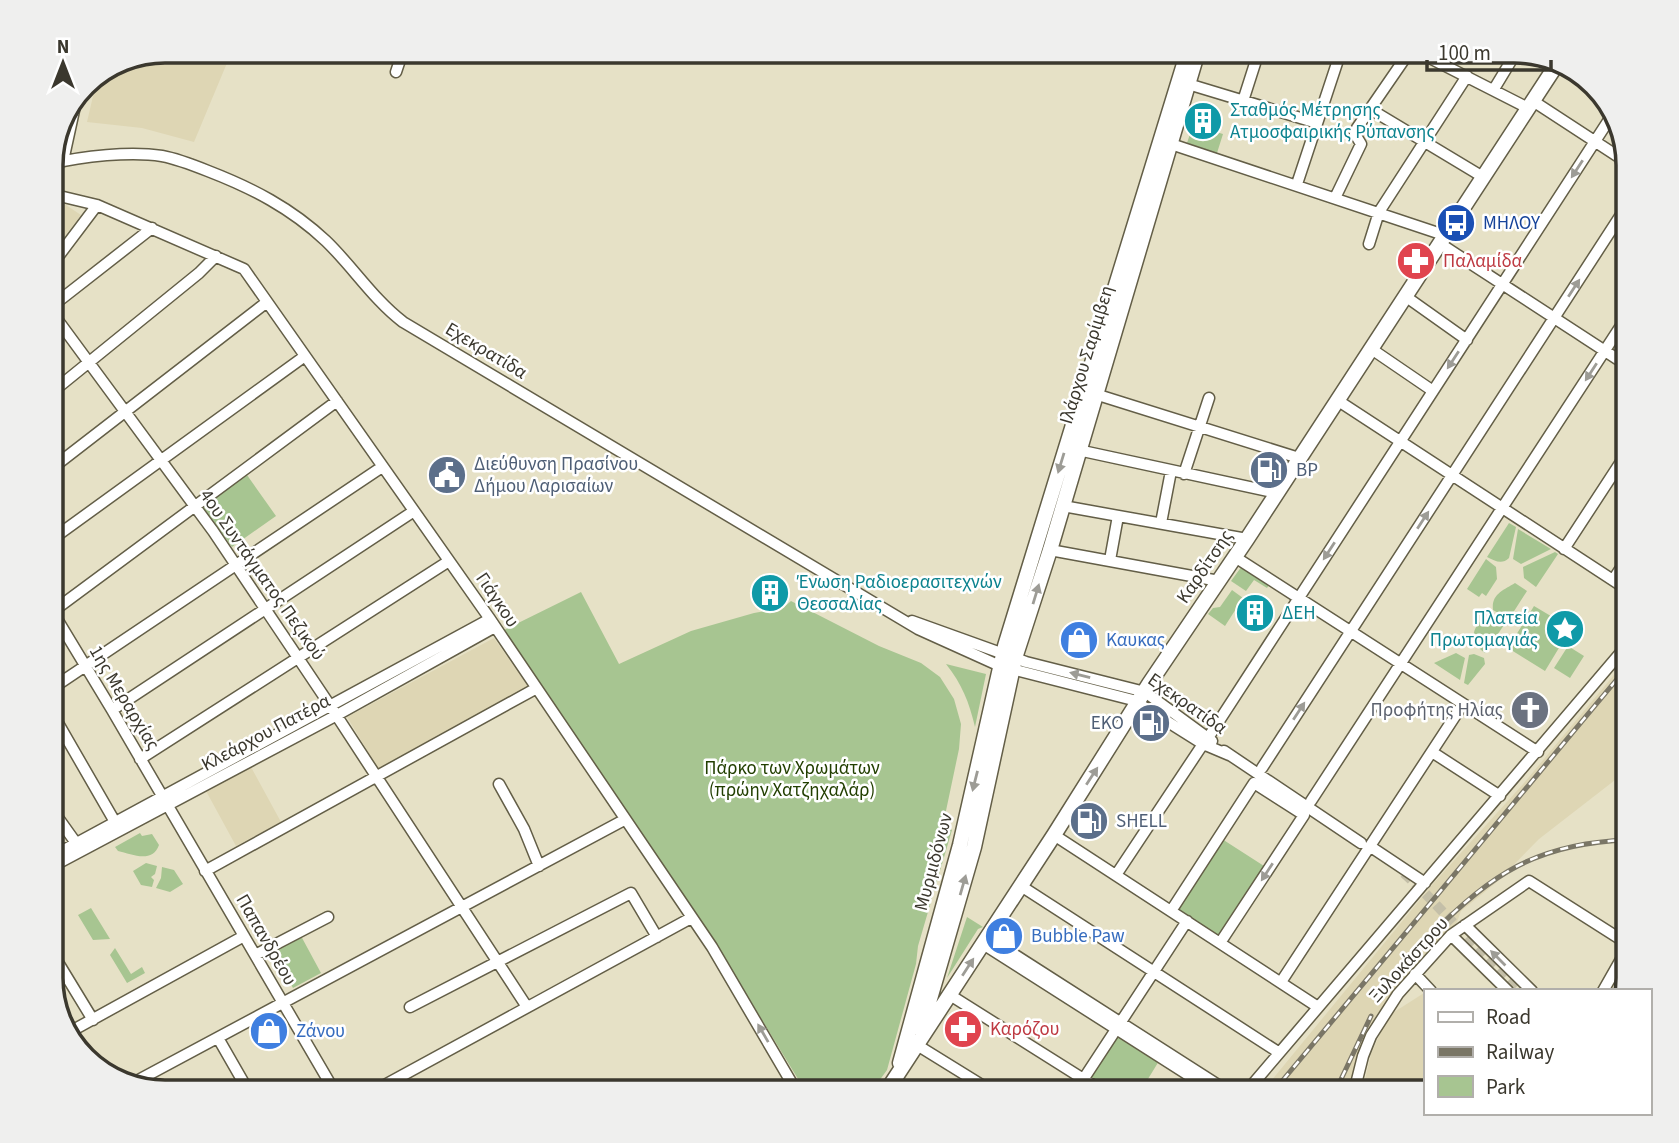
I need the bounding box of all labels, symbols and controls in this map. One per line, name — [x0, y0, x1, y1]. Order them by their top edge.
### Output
north arrow — [28, 28, 98, 98]
scale bar — [1427, 28, 1551, 72]
text: N — [57, 34, 69, 61]
text: 100 m — [1438, 38, 1491, 68]
place label: Σταθμός Μέτρησης Ατμοσφαιρικής Ρύπανσης — [1230, 97, 1435, 146]
building icon: Σταθμός Μέτρησης Ατμοσφαιρικής Ρύπανσης — [1182, 100, 1224, 142]
one-way arrow — [1571, 160, 1584, 179]
bus stop icon: ΜΗΛΟΥ — [1435, 202, 1477, 244]
place label: ΜΗΛΟΥ — [1483, 210, 1541, 237]
pharmacy icon: Παλαμίδα — [1395, 240, 1437, 282]
place label: Παλαμίδα — [1443, 248, 1523, 275]
one-way arrow — [1567, 278, 1580, 298]
street label: Ιλάρχου Σαρίμβεη — [1053, 282, 1121, 428]
street label: Εχεκρατίδα — [440, 316, 532, 386]
one-way arrow — [1447, 350, 1460, 370]
one-way arrow — [1584, 363, 1598, 381]
fuel station icon: BP — [1248, 449, 1290, 491]
place label: Διεύθυνση Πρασίνου Δήμου Λαρισαίων — [474, 451, 638, 500]
one-way arrow — [1056, 453, 1066, 474]
public building icon: Διεύθυνση Πρασίνου Δήμου Λαρισαίων — [426, 454, 468, 496]
place label: BP — [1296, 457, 1318, 484]
street label: 4ου Συντάγματος Πεζικού — [193, 484, 331, 666]
one-way arrow — [1416, 511, 1430, 529]
street label: Καρδίτσης — [1170, 525, 1240, 609]
one-way arrow — [1323, 541, 1336, 561]
street label: Γιάγκου — [469, 567, 525, 633]
place label: Ένωση Ραδιοερασιτεχνών Θεσσαλίας — [796, 569, 1002, 618]
building icon: Ένωση Ραδιοερασιτεχνών Θεσσαλίας — [749, 572, 791, 614]
one-way arrow — [1032, 583, 1042, 604]
building icon: ΔΕΗ — [1234, 592, 1276, 634]
place label: ΔΕΗ — [1282, 600, 1316, 627]
place label: Πλατεία Πρωτομαγιάς — [1430, 605, 1538, 654]
place icon: Πλατεία Πρωτομαγιάς — [1544, 608, 1586, 650]
shop icon: Καυκας — [1058, 619, 1100, 661]
place label: Καυκας — [1106, 627, 1165, 654]
street label: 1ης Μεραρχίας — [82, 641, 166, 755]
street label: Εχεκρατίδα — [1142, 667, 1232, 741]
one-way arrow — [1069, 669, 1091, 680]
street label: Κλεάρχου Πατέρα — [197, 687, 336, 778]
church icon: Προφήτης Ηλίας — [1509, 689, 1551, 731]
place label: Προφήτης Ηλίας — [1371, 697, 1503, 724]
one-way arrow — [1292, 701, 1305, 720]
fuel station icon: EKO — [1130, 702, 1172, 744]
place label: EKO — [1091, 710, 1124, 737]
park label: Πάρκο των Χρωμάτων (πρώην Χατζηχαλάρ) — [704, 755, 880, 804]
one-way arrow — [1085, 767, 1098, 786]
one-way arrow — [969, 770, 980, 792]
fuel station icon: SHELL — [1068, 800, 1110, 842]
place label: SHELL — [1116, 808, 1167, 835]
street label: Μυρμιδόνων — [908, 810, 960, 914]
one-way arrow — [1260, 863, 1273, 882]
one-way arrow — [958, 874, 969, 896]
street label: Παπανδρέου — [229, 889, 303, 991]
street label: Ξυλοκάστρου — [1363, 911, 1455, 1009]
shop icon: Bubble Paw — [983, 915, 1025, 957]
place label: Bubble Paw — [1031, 923, 1125, 950]
one-way arrow — [1490, 949, 1507, 966]
one-way arrow — [961, 958, 975, 976]
legend — [1424, 989, 1651, 1115]
text: Road — [1486, 1002, 1531, 1032]
pharmacy icon: Καρόζου — [942, 1008, 984, 1050]
shop icon: Ζάνου — [248, 1010, 290, 1052]
place label: Καρόζου — [990, 1016, 1059, 1043]
place label: Ζάνου — [296, 1018, 345, 1045]
one-way arrow — [757, 1023, 769, 1043]
text: Railway — [1486, 1037, 1554, 1067]
text: Park — [1486, 1072, 1526, 1102]

